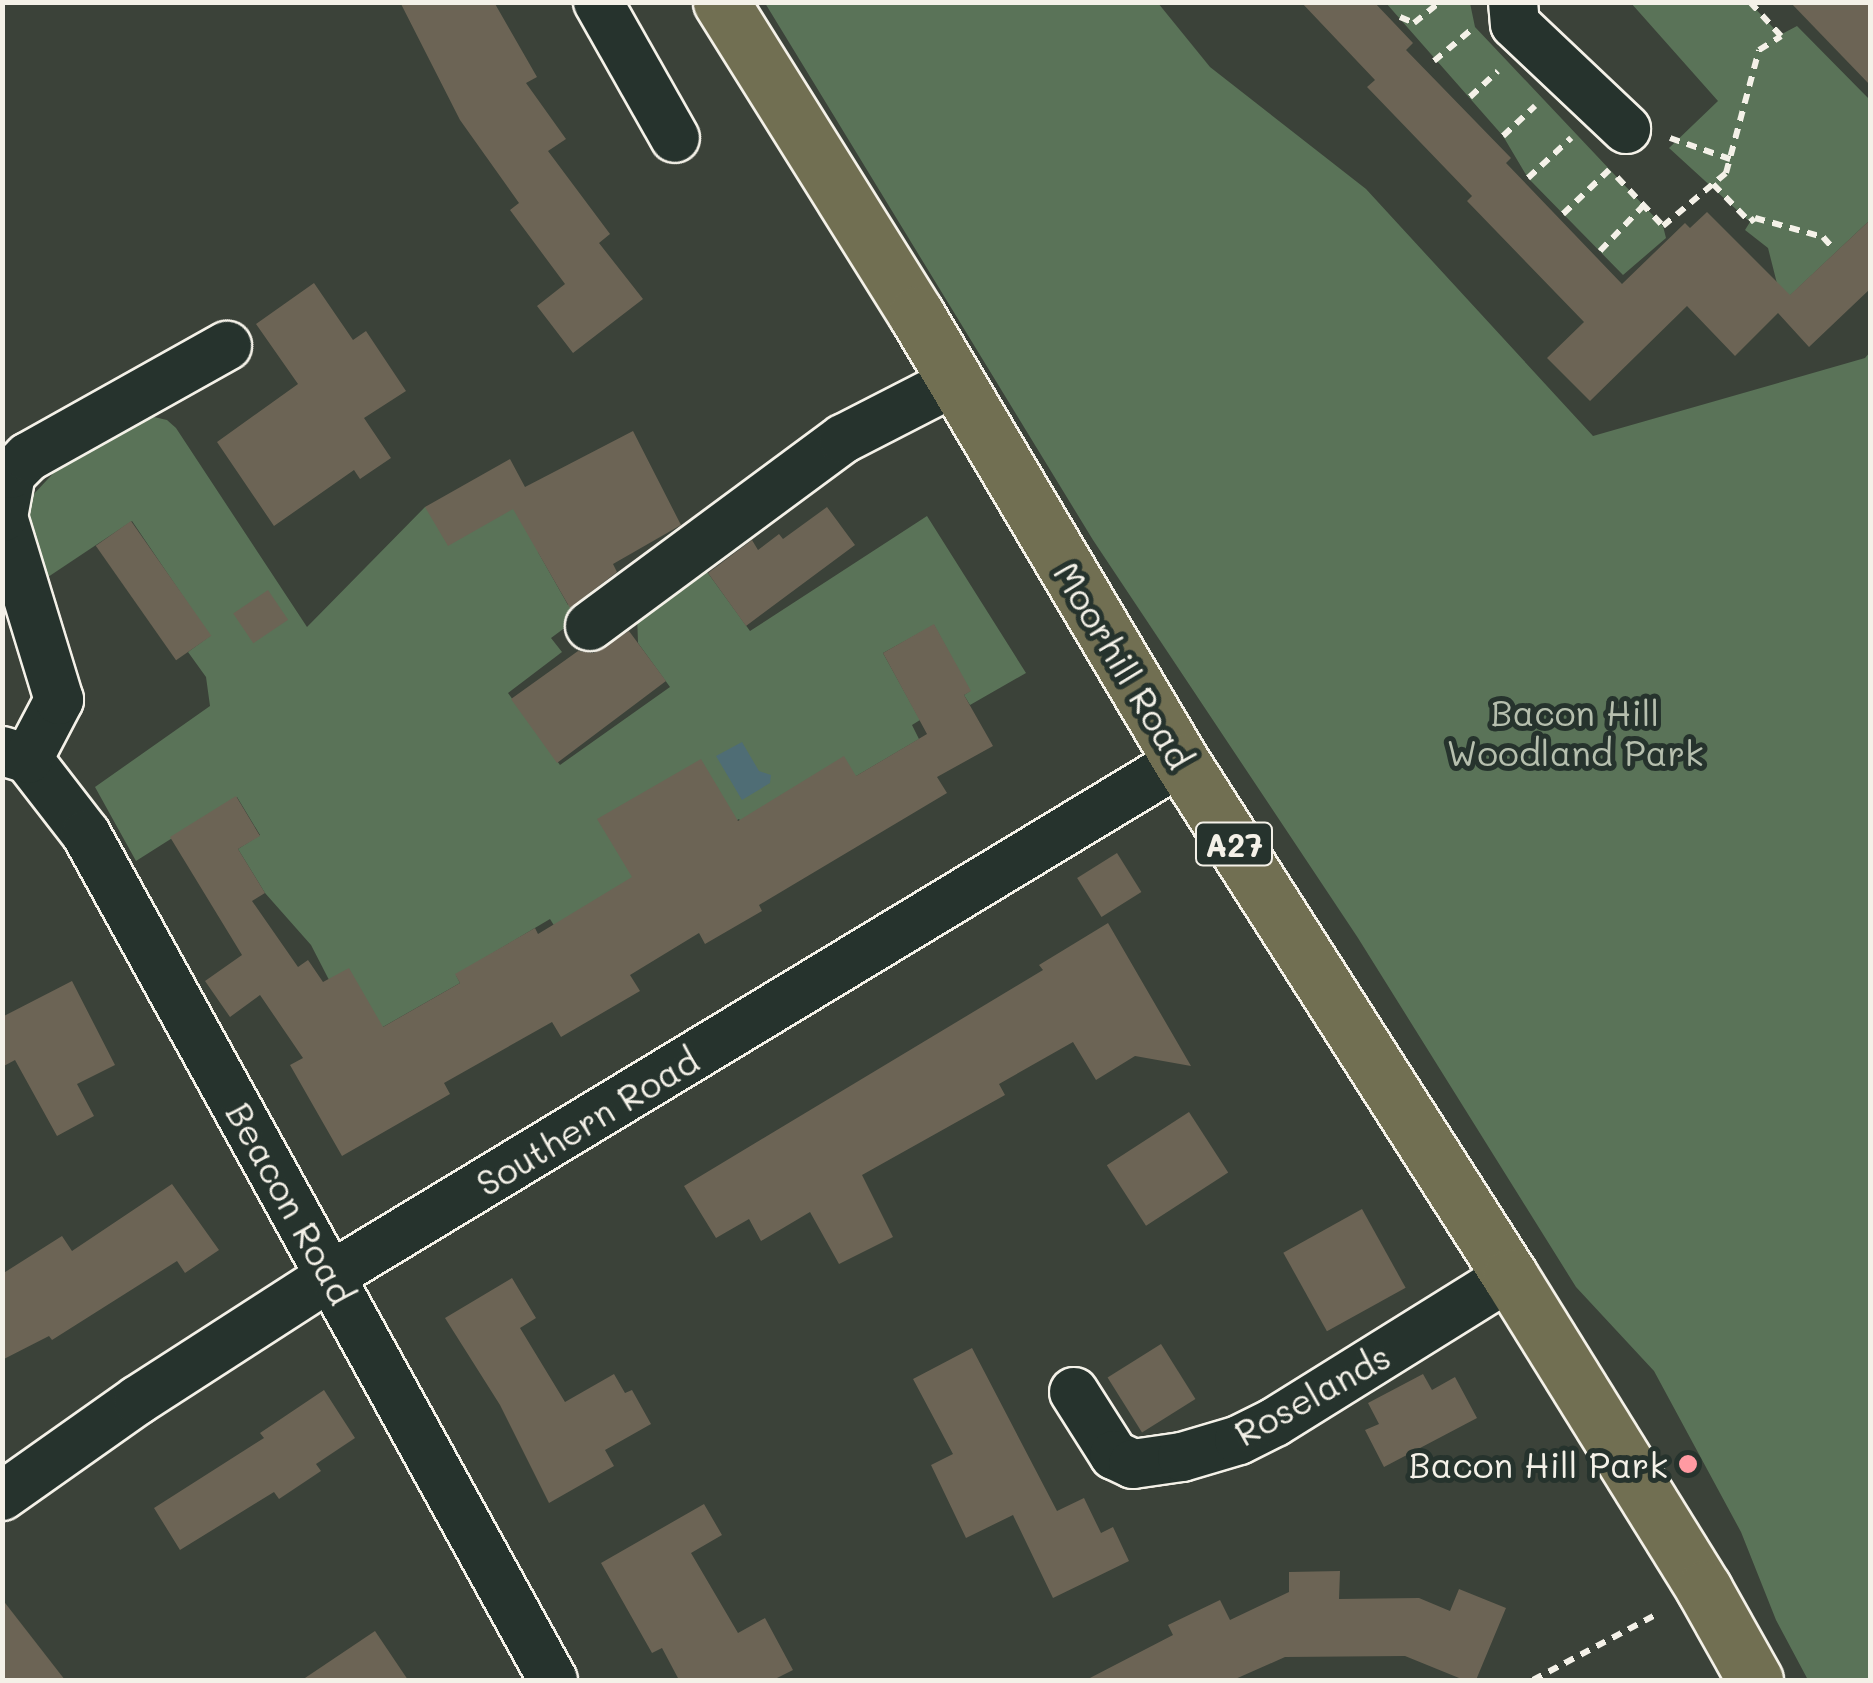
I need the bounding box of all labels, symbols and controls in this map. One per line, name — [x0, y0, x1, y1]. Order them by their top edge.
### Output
street label: Moorhill Road — [1046, 554, 1202, 776]
park label: Bacon Hill Woodland Park — [1446, 691, 1704, 773]
road number: A27 — [1194, 817, 1274, 871]
street label: Southern Road — [468, 1038, 706, 1204]
street label: Beacon Road — [218, 1095, 364, 1311]
street label: Roselands — [1227, 1334, 1397, 1454]
place label: Bacon Hill Park — [1409, 1443, 1668, 1485]
marker: Bacon Hill Park — [1677, 1453, 1699, 1475]

